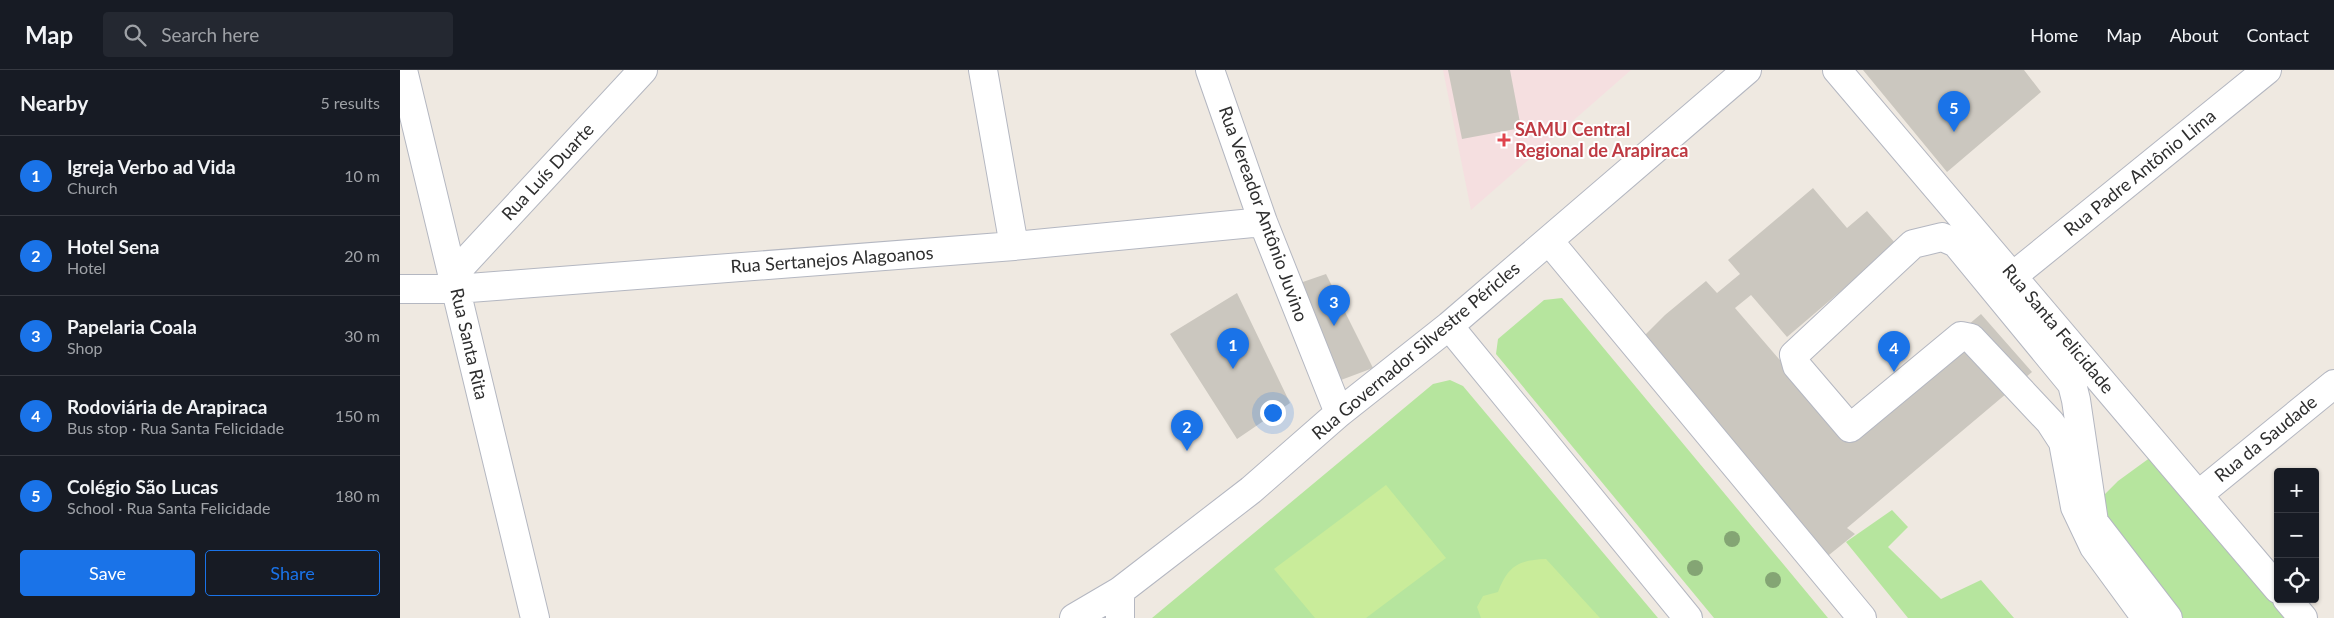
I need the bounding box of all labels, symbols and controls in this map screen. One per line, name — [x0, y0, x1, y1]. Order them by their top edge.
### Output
search box — [103, 12, 453, 57]
text: Map — [25, 20, 73, 49]
icon: search — [121, 21, 149, 49]
text: Search here — [161, 23, 259, 46]
text: Home — [2030, 24, 2078, 46]
text: Map — [2106, 24, 2142, 46]
text: About — [2170, 24, 2219, 46]
text: Contact — [2247, 24, 2309, 46]
text: Nearby — [20, 90, 88, 115]
pin: 5 — [1938, 91, 1970, 132]
text: 5 results — [320, 93, 380, 112]
street label: Rua Vereador Antônio Juvino — [1215, 103, 1313, 324]
street label: Rua Padre Antônio Lima — [2059, 104, 2220, 240]
street label: Rua Luís Duarte — [497, 118, 598, 225]
place label: SAMU Central Regional de Arapiraca — [1515, 118, 1688, 161]
marker: SAMU Central Regional de Arapiraca — [1497, 133, 1511, 147]
text: Igreja Verbo ad Vida — [67, 155, 236, 178]
text: 1 — [31, 166, 41, 185]
text: 10 m — [344, 166, 380, 185]
text: Church — [67, 178, 118, 197]
text: Hotel Sena — [67, 235, 159, 258]
street label: Rua Sertanejos Alagoanos — [730, 241, 934, 277]
text: 2 — [31, 246, 41, 265]
text: 20 m — [344, 246, 380, 265]
street label: Rua Governador Silvestre Péricles — [1307, 257, 1524, 444]
text: Hotel — [67, 258, 106, 277]
street label: Rua Santa Felicidade — [1998, 259, 2119, 397]
pin: 3 — [1318, 285, 1350, 326]
street label: Rua Santa Rita — [446, 286, 494, 402]
text: Papelaria Coala — [67, 315, 197, 338]
text: 3 — [31, 326, 41, 345]
text: 30 m — [344, 326, 380, 345]
pin: 1 — [1217, 328, 1249, 369]
pin: 4 — [1878, 331, 1910, 372]
text: Shop — [67, 338, 103, 357]
street label: Rua da Saudade — [2210, 390, 2321, 486]
text: Rodoviária de Arapiraca — [67, 395, 267, 418]
your location — [1260, 400, 1286, 426]
text: 4 — [31, 406, 41, 425]
text: 150 m — [335, 406, 380, 425]
pin: 2 — [1171, 410, 1203, 451]
text: Bus stop · Rua Santa Felicidade — [67, 418, 284, 437]
map controls — [2274, 468, 2319, 603]
button: + — [2274, 468, 2319, 513]
text: Colégio São Lucas — [67, 475, 218, 498]
text: 5 — [31, 486, 41, 505]
text: 180 m — [335, 486, 380, 505]
text: School · Rua Santa Felicidade — [67, 498, 270, 517]
button: − — [2274, 513, 2319, 558]
button: Save — [20, 550, 195, 596]
button: Share — [205, 550, 380, 596]
button: locate — [2274, 558, 2319, 603]

